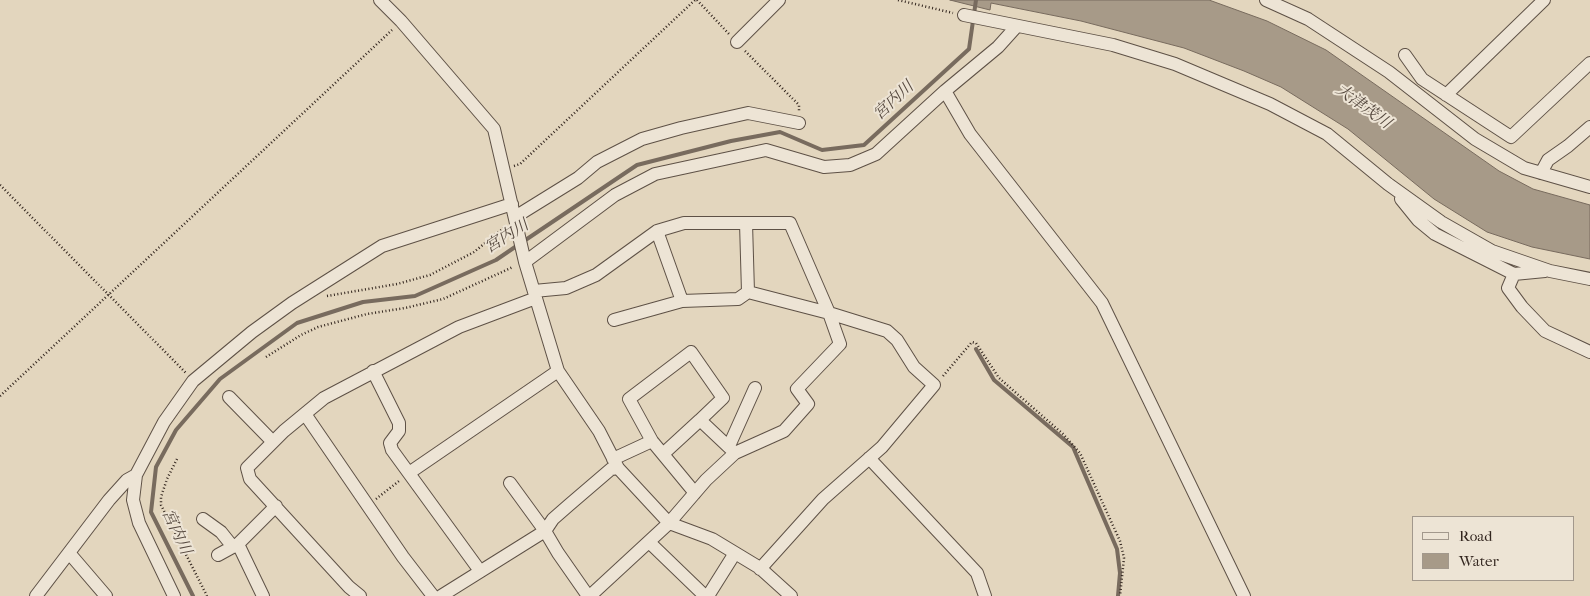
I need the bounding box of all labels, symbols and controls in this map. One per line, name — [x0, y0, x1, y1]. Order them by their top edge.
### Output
water label: 宮内川 — [870, 78, 918, 124]
water label: 大津茂川 — [1331, 80, 1395, 134]
water label: 宮内川 — [482, 216, 532, 258]
water label: 宮内川 — [157, 506, 195, 558]
legend — [1412, 516, 1575, 581]
text: Road — [1459, 527, 1492, 545]
text: Water — [1459, 552, 1499, 570]

